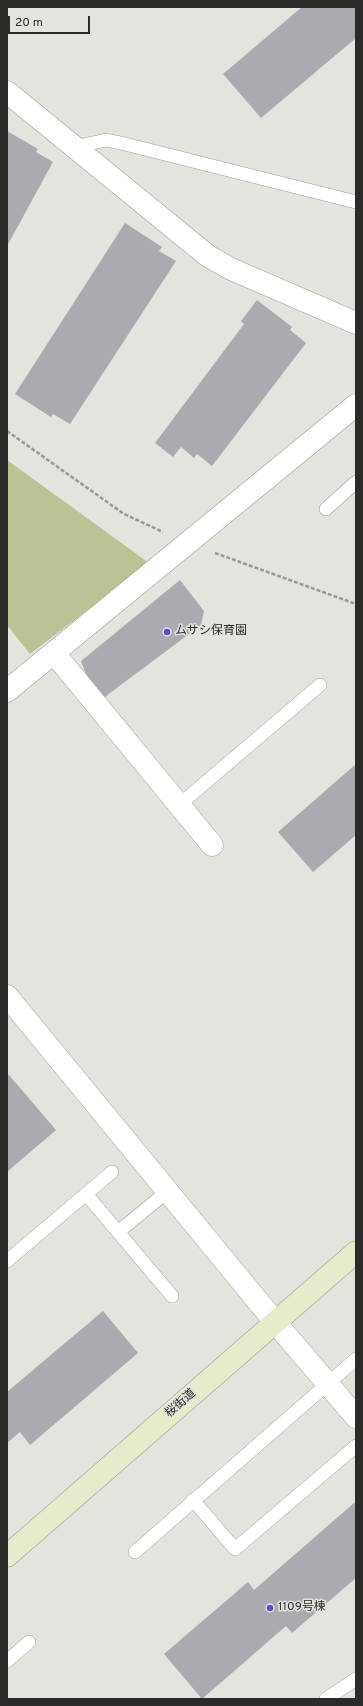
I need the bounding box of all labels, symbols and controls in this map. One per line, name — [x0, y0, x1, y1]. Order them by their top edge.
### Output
scale bar — [10, 8, 92, 34]
text: 20 m — [15, 15, 43, 31]
place label: ムサシ保育園 — [175, 625, 247, 639]
marker: ムサシ保育園 — [162, 627, 172, 637]
street label: 桜街道 — [163, 1387, 199, 1421]
place label: 1109号棟 — [278, 1601, 326, 1615]
marker: 1109号棟 — [265, 1603, 275, 1613]

